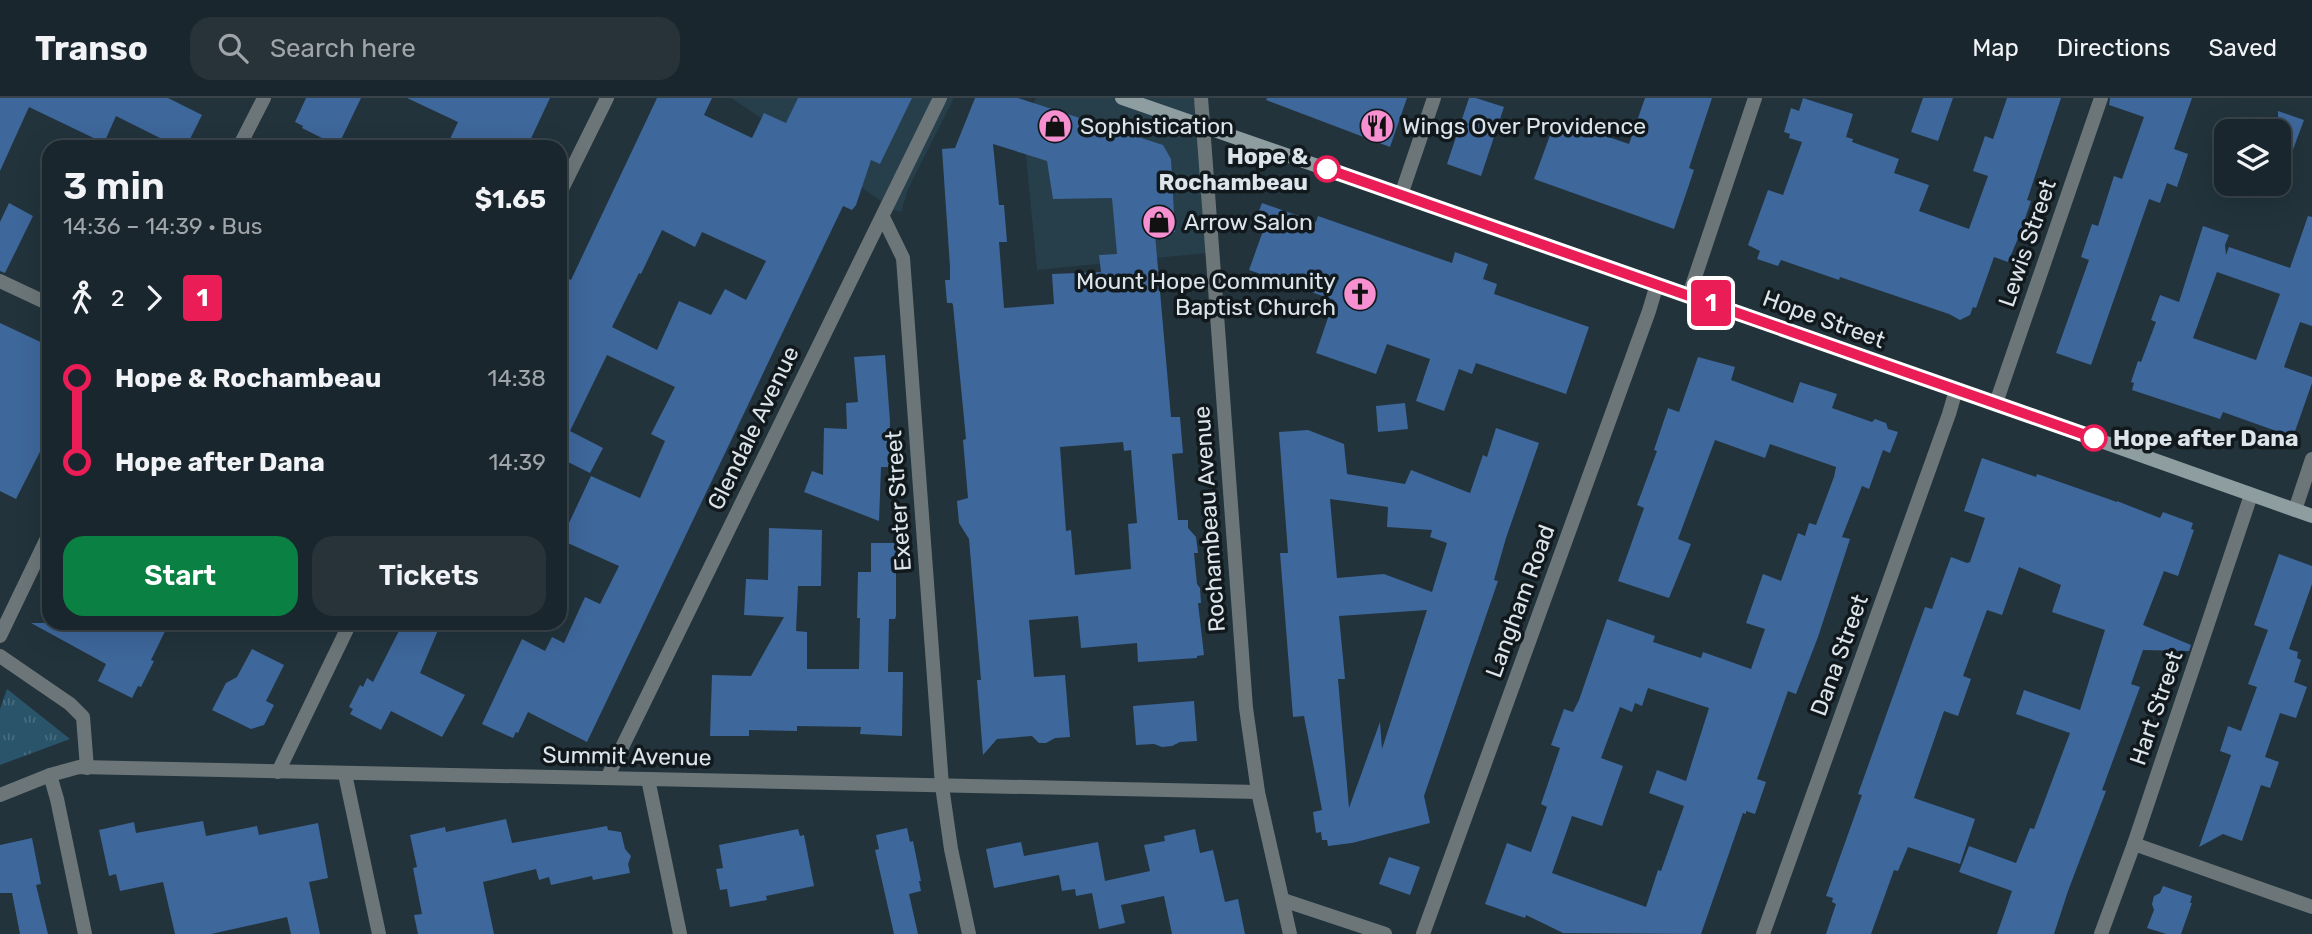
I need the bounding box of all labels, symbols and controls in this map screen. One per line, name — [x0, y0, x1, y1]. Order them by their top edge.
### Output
search box — [190, 17, 680, 80]
text: Transo — [35, 29, 148, 68]
icon: search — [214, 29, 252, 67]
text: Search here — [270, 33, 416, 64]
text: Map — [1972, 34, 2019, 62]
text: Directions — [2057, 34, 2170, 62]
text: Saved — [2208, 34, 2277, 62]
shop icon: Sophistication — [1036, 107, 1074, 145]
restaurant icon: Wings Over Providence — [1358, 107, 1396, 145]
place label: Sophistication — [1080, 112, 1234, 140]
place label: Wings Over Providence — [1402, 112, 1646, 140]
map controls — [2214, 119, 2291, 196]
button: layers — [2214, 119, 2291, 196]
place label: Hope & Rochambeau — [1159, 142, 1308, 196]
marker: Hope & Rochambeau — [1314, 156, 1340, 182]
text: 3 min — [63, 163, 165, 209]
street label: Lewis Street — [1992, 175, 2062, 311]
text: $1.65 — [475, 184, 546, 215]
shop icon: Arrow Salon — [1140, 203, 1178, 241]
place label: Arrow Salon — [1184, 208, 1313, 236]
text: 14:36 – 14:39 · Bus — [63, 212, 262, 240]
place label: Mount Hope Community Baptist Church — [1076, 267, 1336, 321]
church icon: Mount Hope Community Baptist Church — [1341, 275, 1379, 313]
icon: walk — [63, 279, 101, 317]
icon: forward — [135, 279, 173, 317]
line badge: 1 — [1688, 280, 1734, 326]
text: 2 — [111, 284, 125, 312]
text: 1 — [197, 284, 208, 312]
street label: Hope Street — [1759, 284, 1889, 354]
text: 1 — [1705, 289, 1717, 317]
street label: Glendale Avenue — [701, 342, 805, 514]
text: Hope & Rochambeau — [115, 363, 381, 394]
text: 14:38 — [488, 364, 546, 392]
street label: Rochambeau Avenue — [1187, 405, 1231, 633]
place label: Hope after Dana — [2113, 424, 2299, 452]
marker: Hope after Dana — [2081, 425, 2107, 451]
street label: Exeter Street — [879, 430, 917, 572]
text: Hope after Dana — [115, 447, 325, 478]
text: 14:39 — [489, 448, 546, 476]
street label: Langham Road — [1479, 521, 1561, 681]
button: Start — [63, 536, 298, 616]
button: Tickets — [312, 536, 546, 616]
street label: Dana Street — [1804, 590, 1874, 720]
street label: Hart Street — [2123, 647, 2189, 769]
street label: Summit Avenue — [542, 741, 712, 771]

